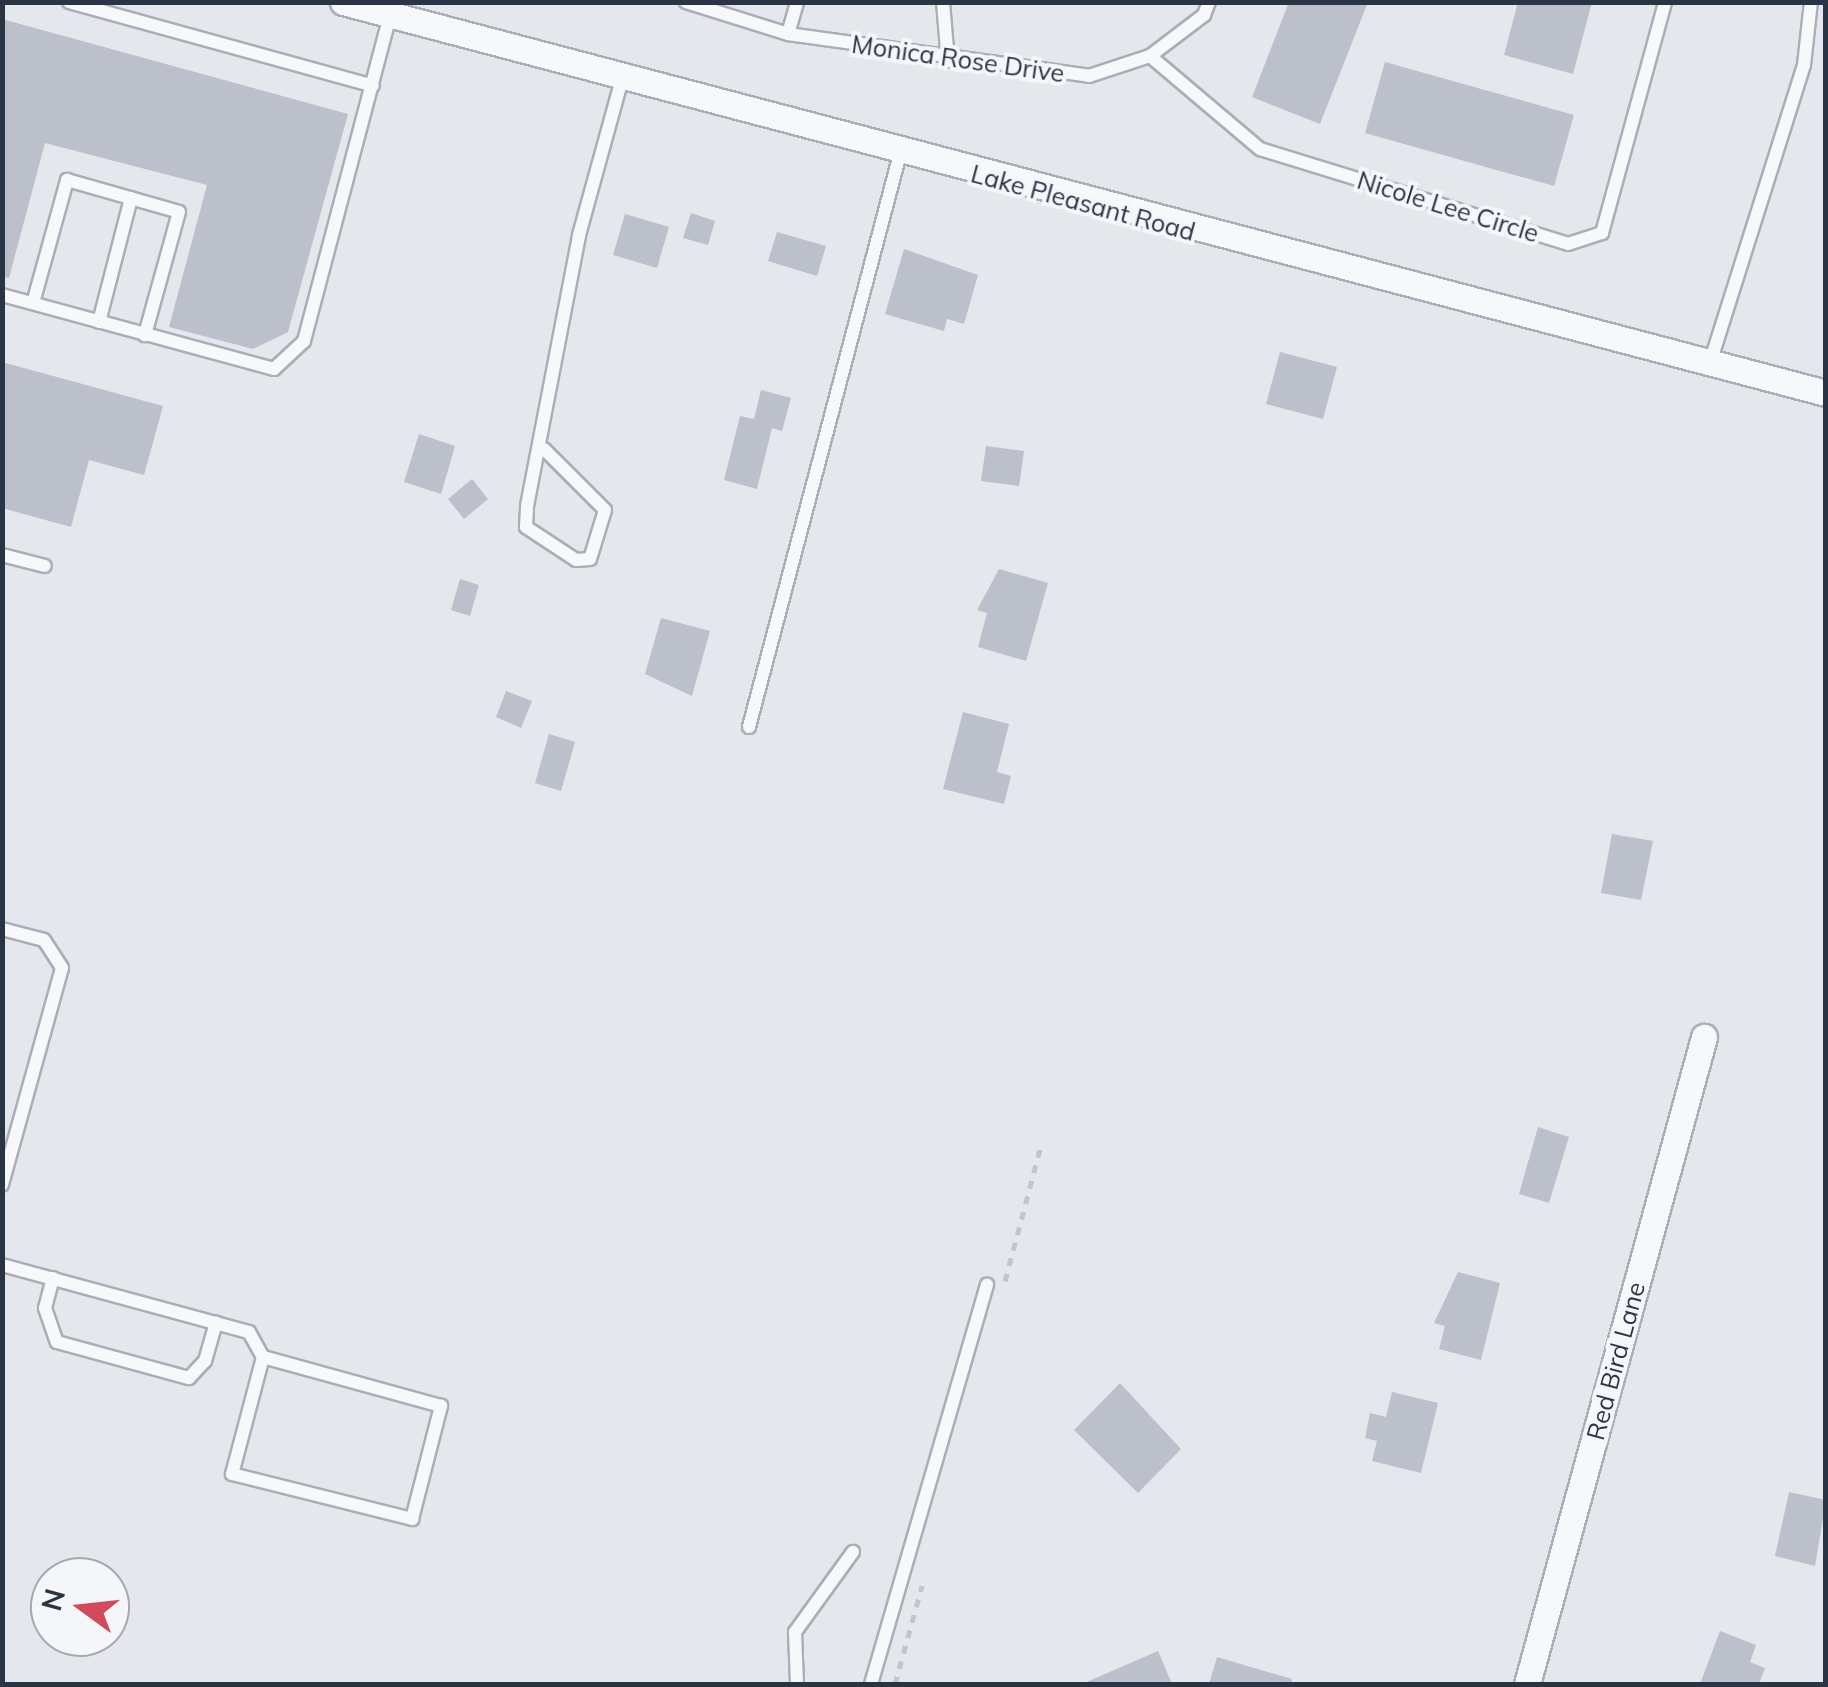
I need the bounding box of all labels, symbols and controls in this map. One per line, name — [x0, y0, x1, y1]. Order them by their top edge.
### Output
street label: Monica Rose Drive — [850, 29, 1066, 89]
street label: Lake Pleasant Road — [968, 159, 1198, 247]
street label: Nicole Lee Circle — [1354, 165, 1542, 249]
street label: Red Bird Lane — [1580, 1279, 1652, 1443]
north arrow — [30, 1557, 130, 1657]
text: N — [33, 1585, 72, 1614]

